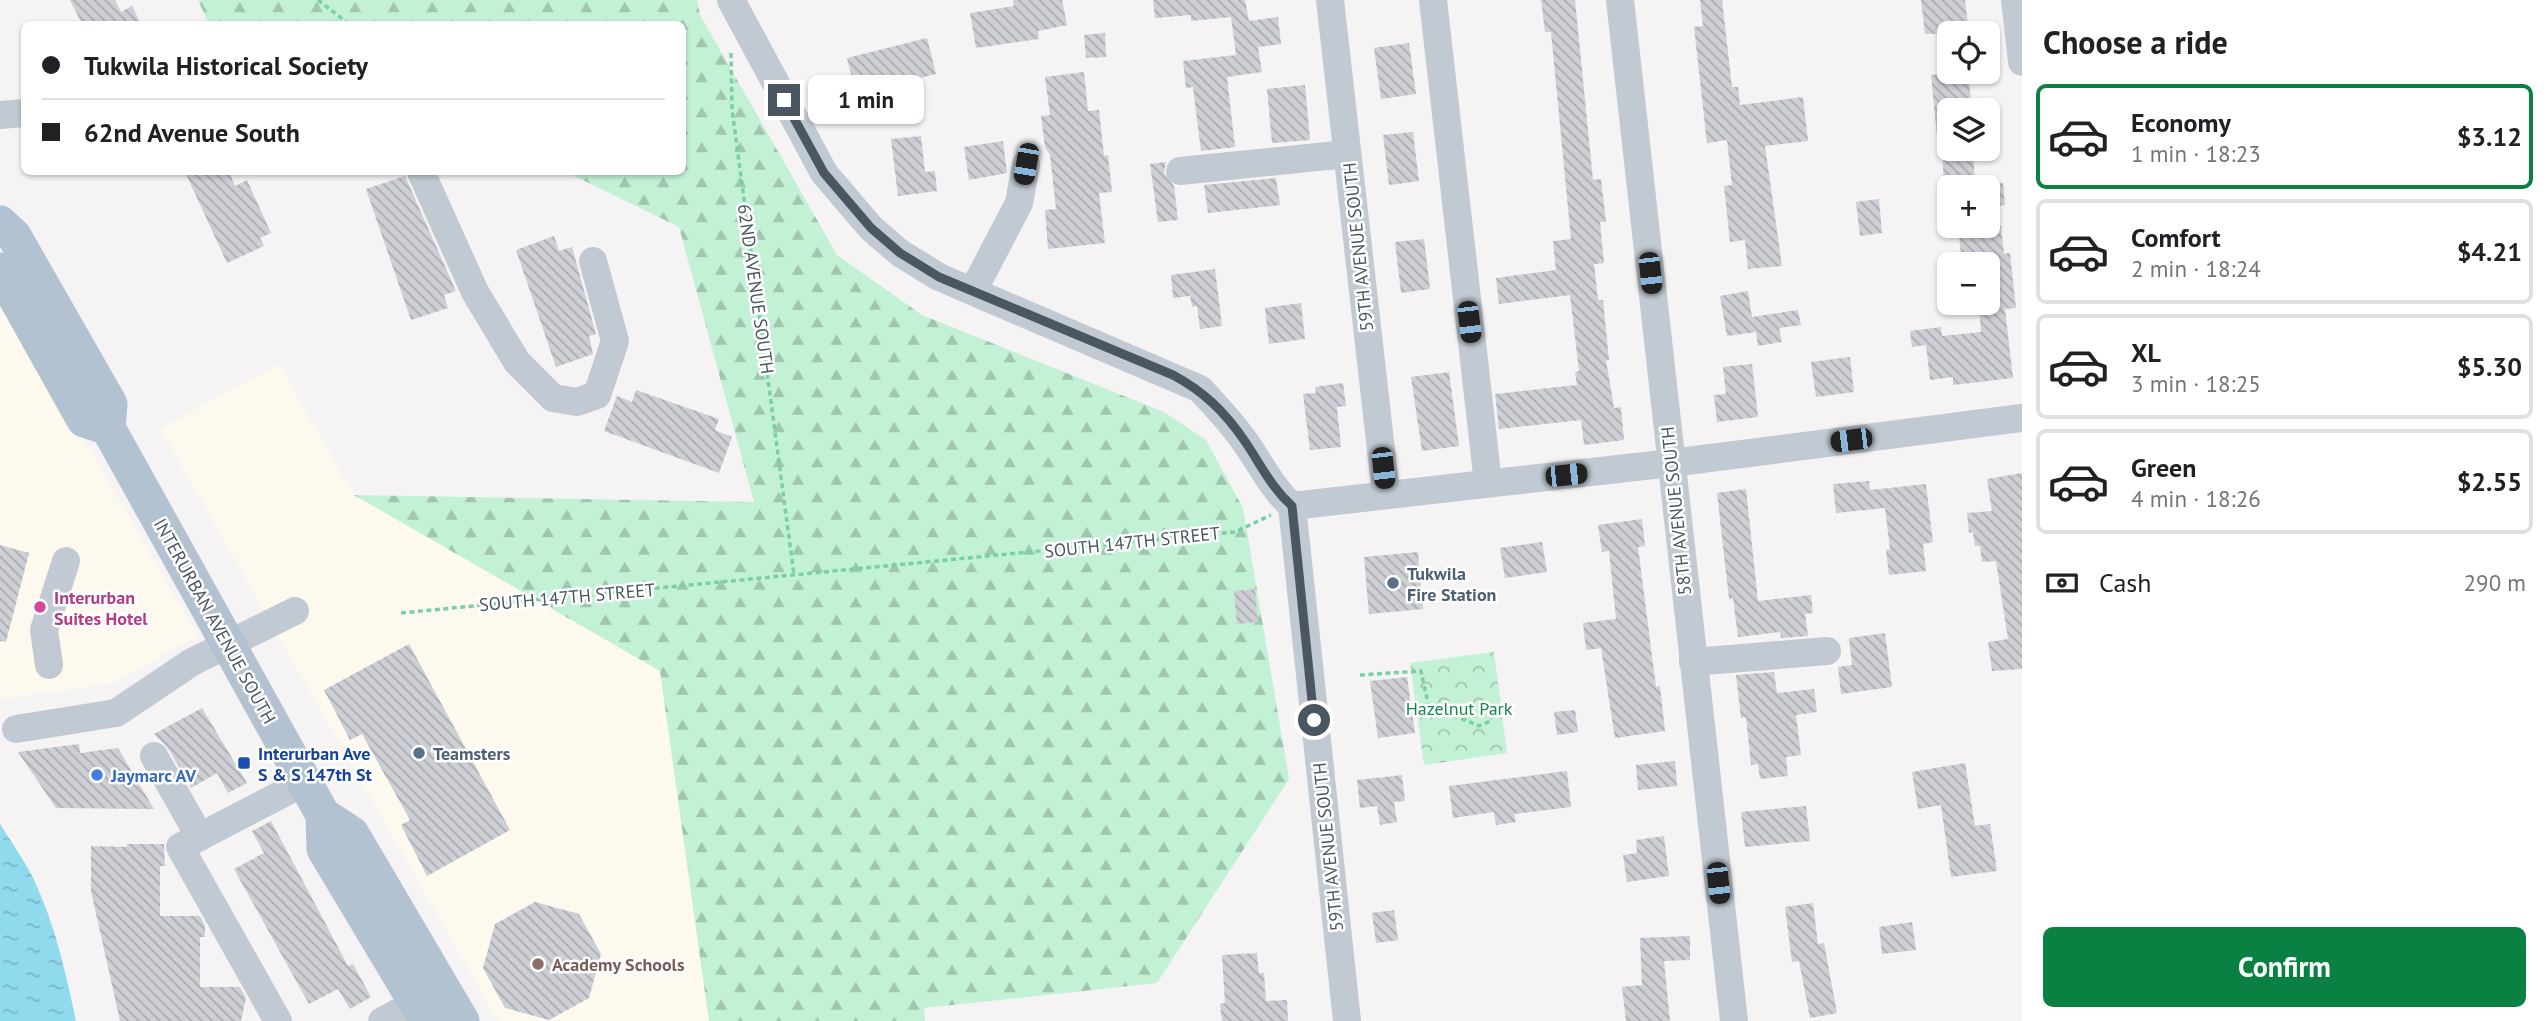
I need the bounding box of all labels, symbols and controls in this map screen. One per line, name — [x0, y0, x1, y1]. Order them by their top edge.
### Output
map controls — [1937, 21, 2000, 315]
button: locate — [1937, 21, 2000, 84]
text: Choose a ride — [2043, 21, 2228, 63]
text: Tukwila Historical Society — [84, 49, 368, 82]
callout: 1 min — [808, 76, 924, 124]
route end — [768, 84, 800, 116]
text: 1 min — [838, 85, 894, 114]
button: layers — [1937, 98, 2000, 161]
icon: car — [2047, 105, 2110, 168]
text: Economy — [2131, 106, 2231, 139]
text: 62nd Avenue South — [84, 116, 300, 149]
text: $3.12 — [2457, 120, 2522, 153]
text: 1 min · 18:23 — [2131, 139, 2261, 168]
car — [1013, 141, 1040, 187]
street label: 59TH AVENUE SOUTH — [1338, 161, 1378, 333]
button: + — [1937, 175, 2000, 238]
street label: 62ND AVENUE SOUTH — [733, 203, 779, 375]
icon: car — [2047, 220, 2110, 283]
text: Comfort — [2131, 221, 2221, 254]
text: $4.21 — [2457, 235, 2522, 268]
car — [1638, 251, 1663, 295]
button: − — [1937, 252, 2000, 315]
text: 2 min · 18:24 — [2131, 254, 2261, 283]
car — [1457, 300, 1482, 344]
icon: car — [2047, 335, 2110, 398]
text: XL — [2131, 336, 2161, 369]
text: $5.30 — [2457, 350, 2522, 383]
text: 3 min · 18:25 — [2131, 369, 2261, 398]
street label: 58TH AVENUE SOUTH — [1656, 425, 1696, 597]
car — [1829, 427, 1874, 453]
car — [1371, 446, 1396, 490]
icon: car — [2047, 450, 2110, 513]
text: Green — [2131, 451, 2196, 484]
car — [1545, 462, 1588, 488]
text: $2.55 — [2457, 465, 2522, 498]
text: 4 min · 18:26 — [2131, 484, 2261, 513]
street label: INTERURBAN AVENUE SOUTH — [149, 514, 281, 728]
street label: SOUTH 147TH STREET — [1043, 521, 1221, 563]
place label: Tukwila Fire Station — [1407, 562, 1496, 606]
icon: cash — [2043, 564, 2081, 602]
text: Cash — [2099, 566, 2151, 599]
text: 290 m — [2464, 568, 2526, 597]
marker: Tukwila Fire Station — [1385, 575, 1401, 591]
street label: SOUTH 147TH STREET — [478, 578, 656, 616]
place label: Interurban Suites Hotel — [54, 586, 148, 630]
marker: Interurban Suites Hotel — [32, 599, 48, 615]
park label: Hazelnut Park — [1406, 697, 1513, 720]
route start — [1298, 704, 1330, 736]
place label: Interurban Ave S & S 147th St — [258, 742, 373, 786]
place label: Teamsters — [433, 742, 511, 765]
marker: Teamsters — [411, 745, 427, 761]
marker: Interurban Ave S & S 147th St — [236, 755, 252, 771]
street label: 59TH AVENUE SOUTH — [1308, 761, 1348, 933]
place label: Jaymarc AV — [110, 764, 196, 787]
marker: Jaymarc AV — [89, 767, 105, 783]
car — [1706, 861, 1731, 905]
button: Confirm — [2043, 927, 2526, 1007]
place label: Academy Schools — [552, 953, 685, 976]
marker: Academy Schools — [530, 956, 546, 972]

